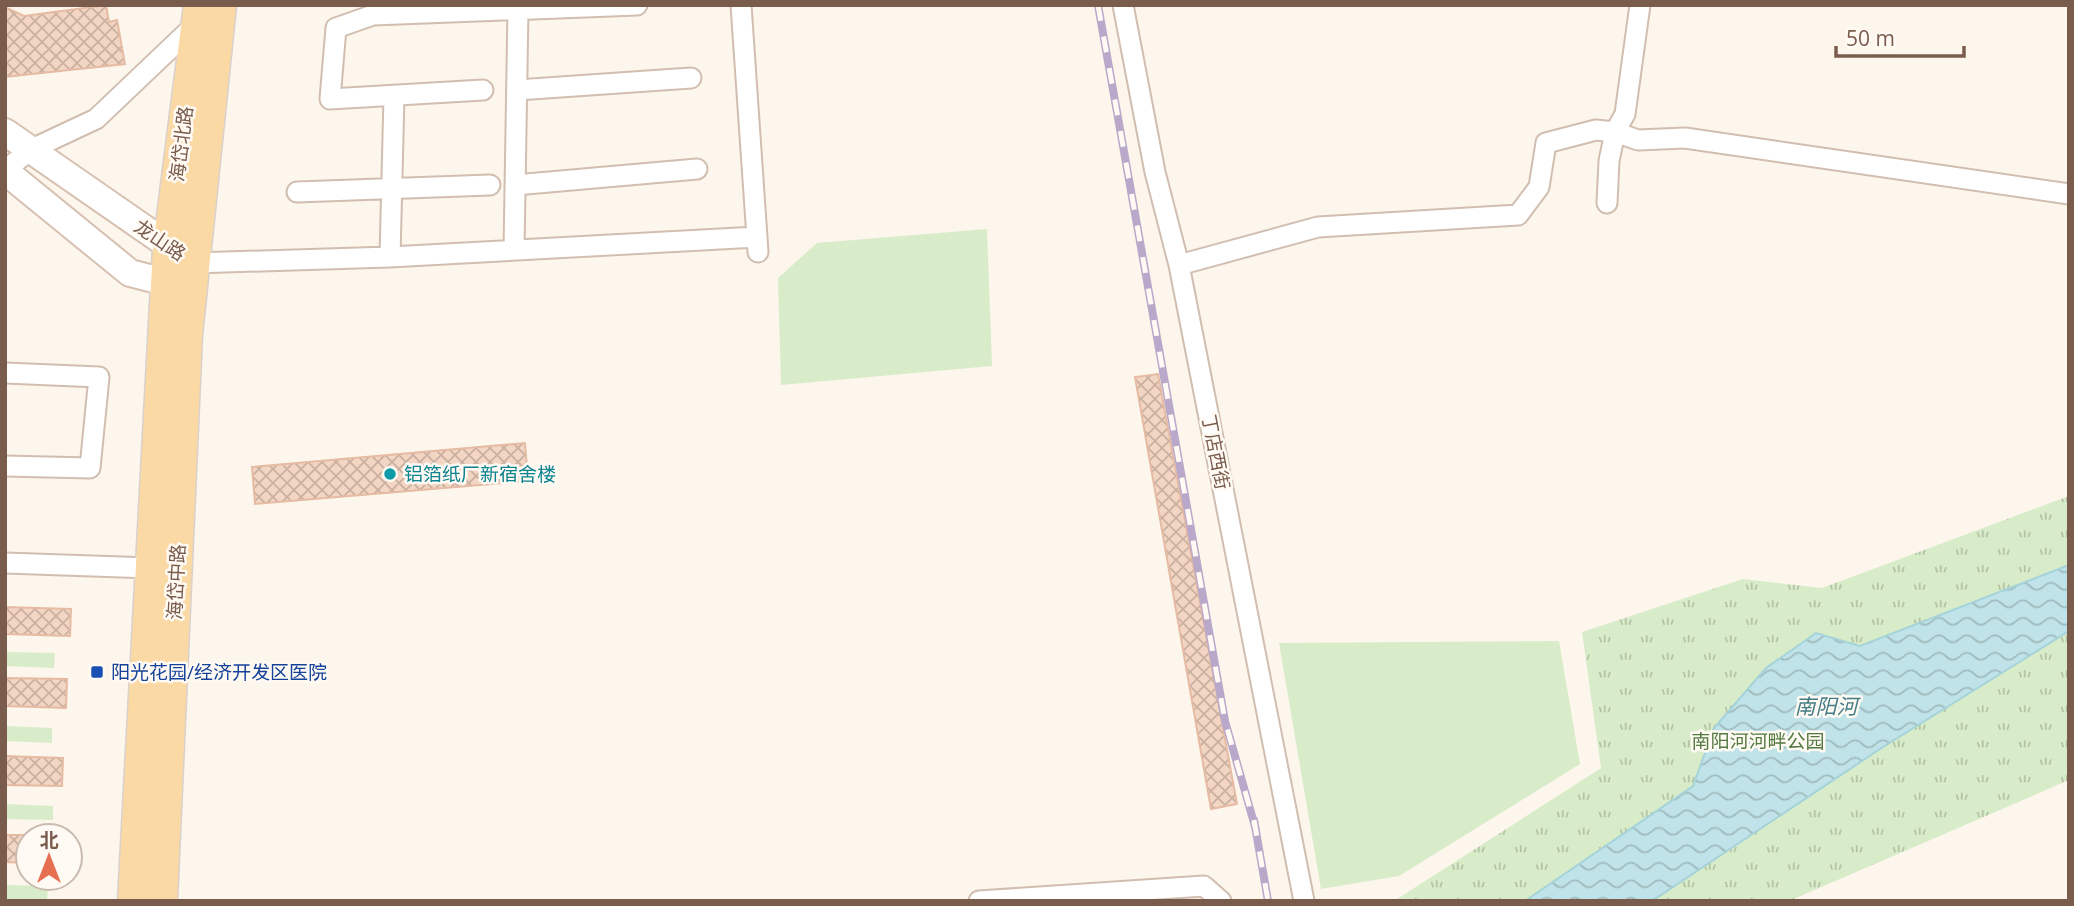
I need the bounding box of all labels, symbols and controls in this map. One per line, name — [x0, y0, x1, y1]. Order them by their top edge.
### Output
scale bar — [1836, 14, 1964, 58]
text: 50 m — [1846, 24, 1895, 52]
street label: 海岱北路 — [163, 105, 199, 183]
street label: 龙山路 — [129, 213, 191, 267]
street label: 丁店西街 — [1196, 412, 1236, 492]
place label: 铝箔纸厂新宿舍楼 — [404, 461, 556, 487]
marker: 铝箔纸厂新宿舍楼 — [382, 466, 398, 482]
street label: 海岱中路 — [161, 543, 191, 621]
place label: 阳光花园/经济开发区医院 — [111, 659, 327, 685]
marker: 阳光花园/经济开发区医院 — [89, 664, 105, 680]
water label: 南阳河 — [1795, 692, 1861, 720]
park label: 南阳河河畔公园 — [1691, 728, 1825, 754]
north arrow — [14, 822, 84, 892]
text: 北 — [39, 827, 59, 853]

